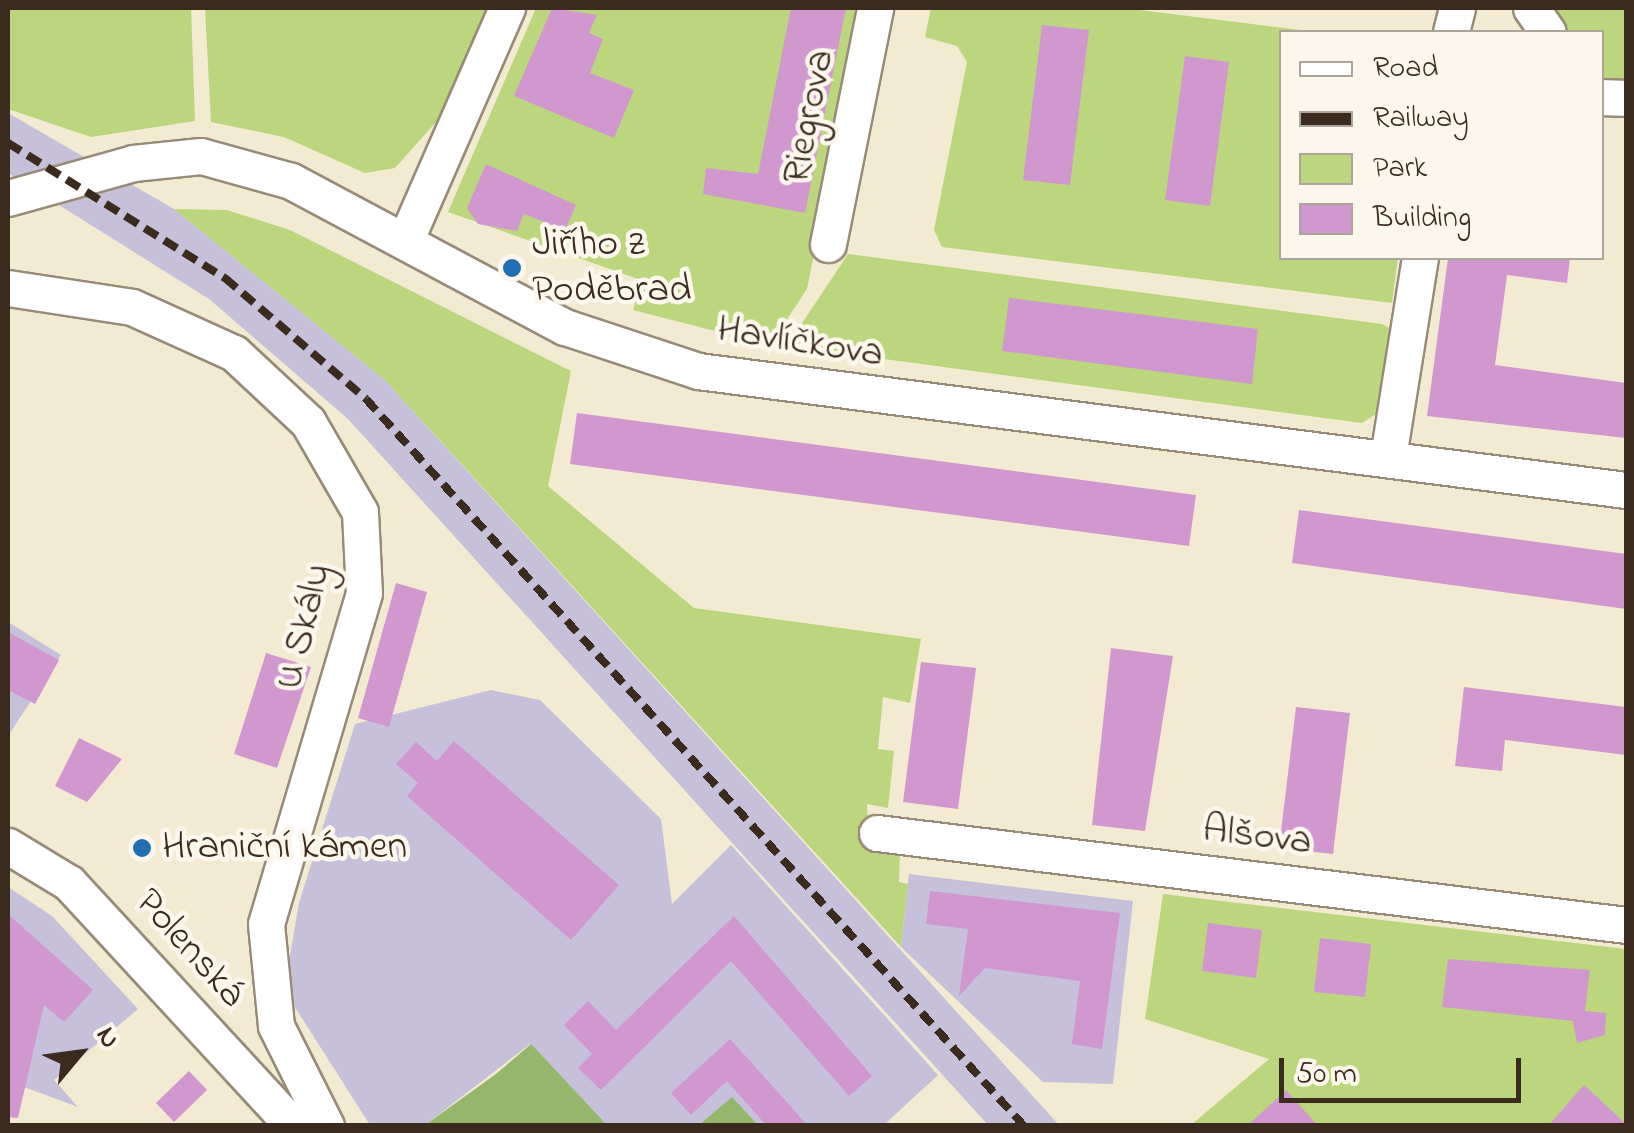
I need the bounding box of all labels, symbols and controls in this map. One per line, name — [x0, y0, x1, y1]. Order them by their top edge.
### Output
legend — [1279, 30, 1604, 260]
street label: Riegrova — [774, 46, 846, 188]
text: Road — [1373, 47, 1438, 91]
text: Railway — [1373, 97, 1469, 141]
text: Park — [1373, 147, 1427, 191]
text: Building — [1373, 197, 1471, 241]
place label: Jiřího z Poděbrad — [532, 221, 692, 315]
marker: Jiřího z Poděbrad — [501, 257, 523, 279]
street label: Havlíčkova — [714, 306, 886, 380]
street label: U Skály — [266, 559, 344, 695]
street label: Alšova — [1200, 807, 1314, 867]
place label: Hraniční kámen — [162, 824, 407, 872]
marker: Hraniční kámen — [131, 837, 153, 859]
street label: Polenská — [123, 880, 255, 1018]
north arrow — [30, 1003, 130, 1103]
text: N — [84, 1020, 129, 1056]
scale bar — [1284, 1038, 1526, 1100]
text: 50 m — [1296, 1053, 1357, 1097]

